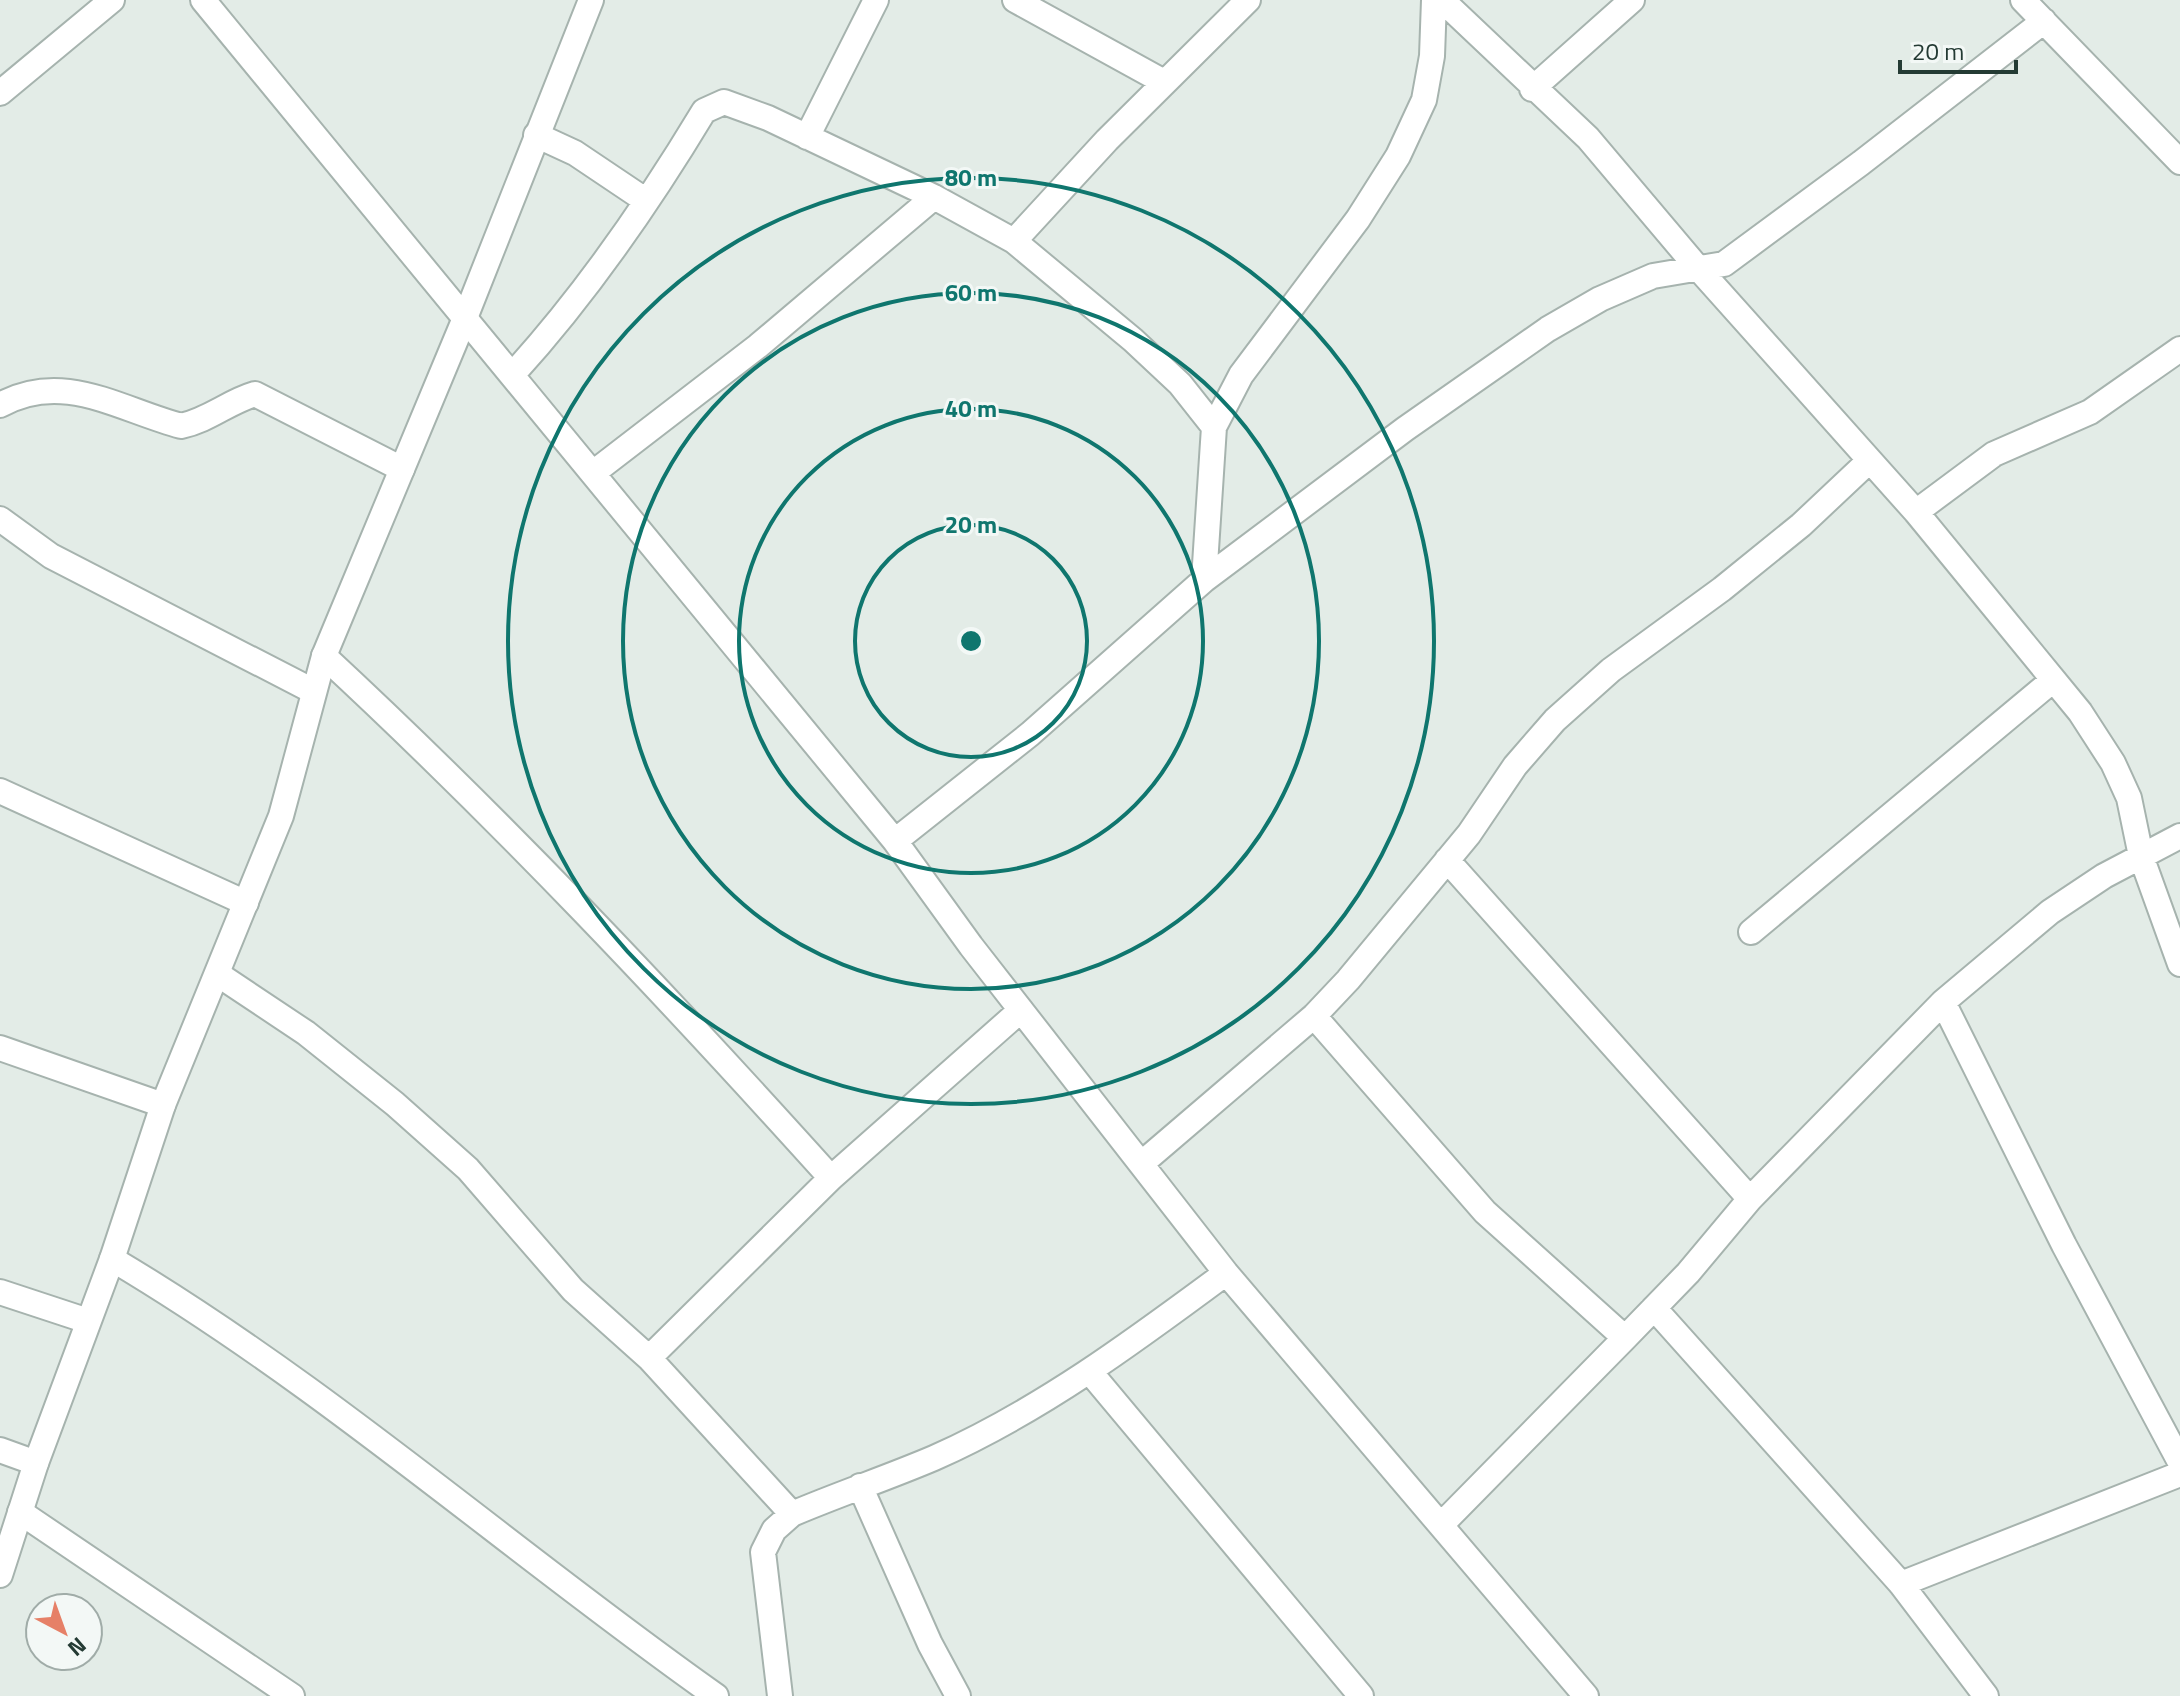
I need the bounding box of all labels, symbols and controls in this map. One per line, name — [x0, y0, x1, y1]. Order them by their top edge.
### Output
scale bar — [1900, 24, 2016, 74]
text: 20 m — [1912, 33, 1964, 69]
text: 80 m — [945, 159, 997, 195]
text: 60 m — [945, 274, 997, 310]
text: 40 m — [945, 390, 997, 426]
text: 20 m — [945, 506, 997, 542]
centre of rings — [957, 627, 985, 655]
north arrow — [24, 1592, 104, 1672]
text: N — [60, 1629, 94, 1665]

